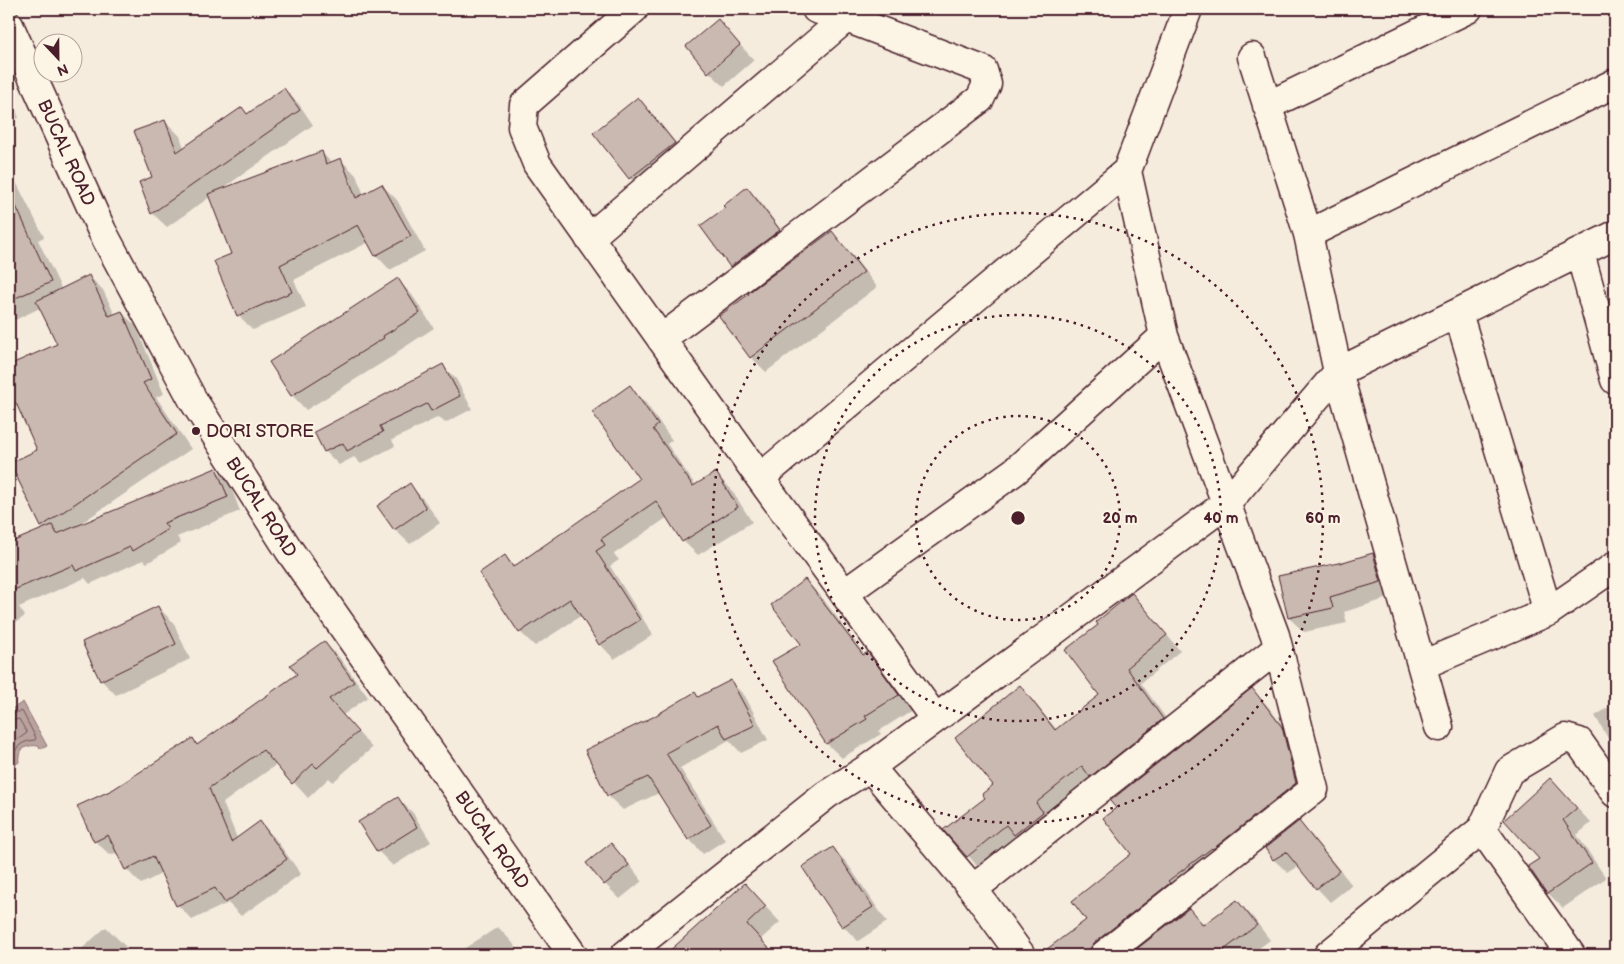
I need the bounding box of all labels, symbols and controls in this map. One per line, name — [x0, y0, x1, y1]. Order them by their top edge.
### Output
north arrow — [32, 32, 82, 82]
text: N — [55, 60, 71, 79]
street label: BUCAL ROAD — [33, 96, 99, 209]
place label: DORI STORE — [206, 421, 314, 442]
marker: DORI STORE — [190, 425, 202, 437]
street label: BUCAL ROAD — [221, 453, 301, 561]
centre of rings — [1009, 509, 1027, 527]
text: 20 m — [1103, 509, 1138, 528]
text: 40 m — [1203, 509, 1239, 528]
text: 60 m — [1305, 509, 1341, 528]
street label: BUCAL ROAD — [450, 787, 533, 893]

